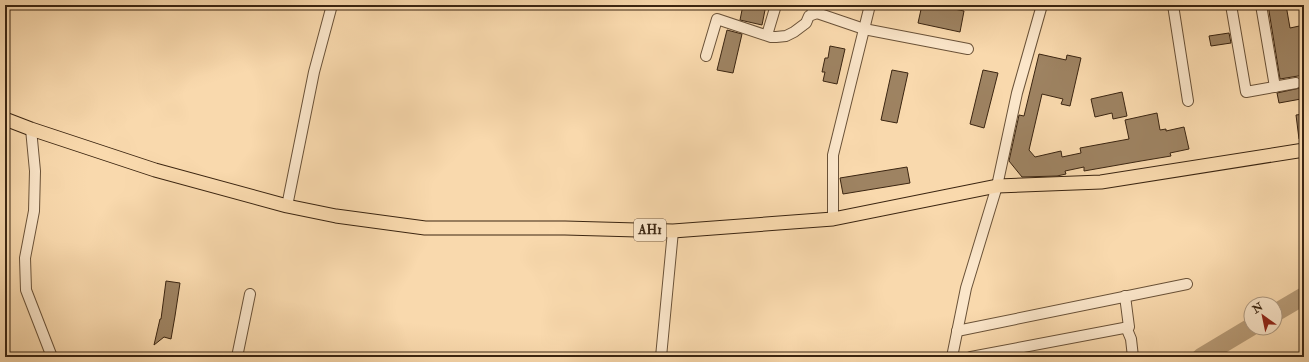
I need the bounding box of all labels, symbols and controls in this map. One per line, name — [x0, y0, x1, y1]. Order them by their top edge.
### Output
road number: AH1 — [634, 219, 666, 241]
north arrow — [1243, 296, 1283, 336]
text: N — [1249, 299, 1266, 317]

